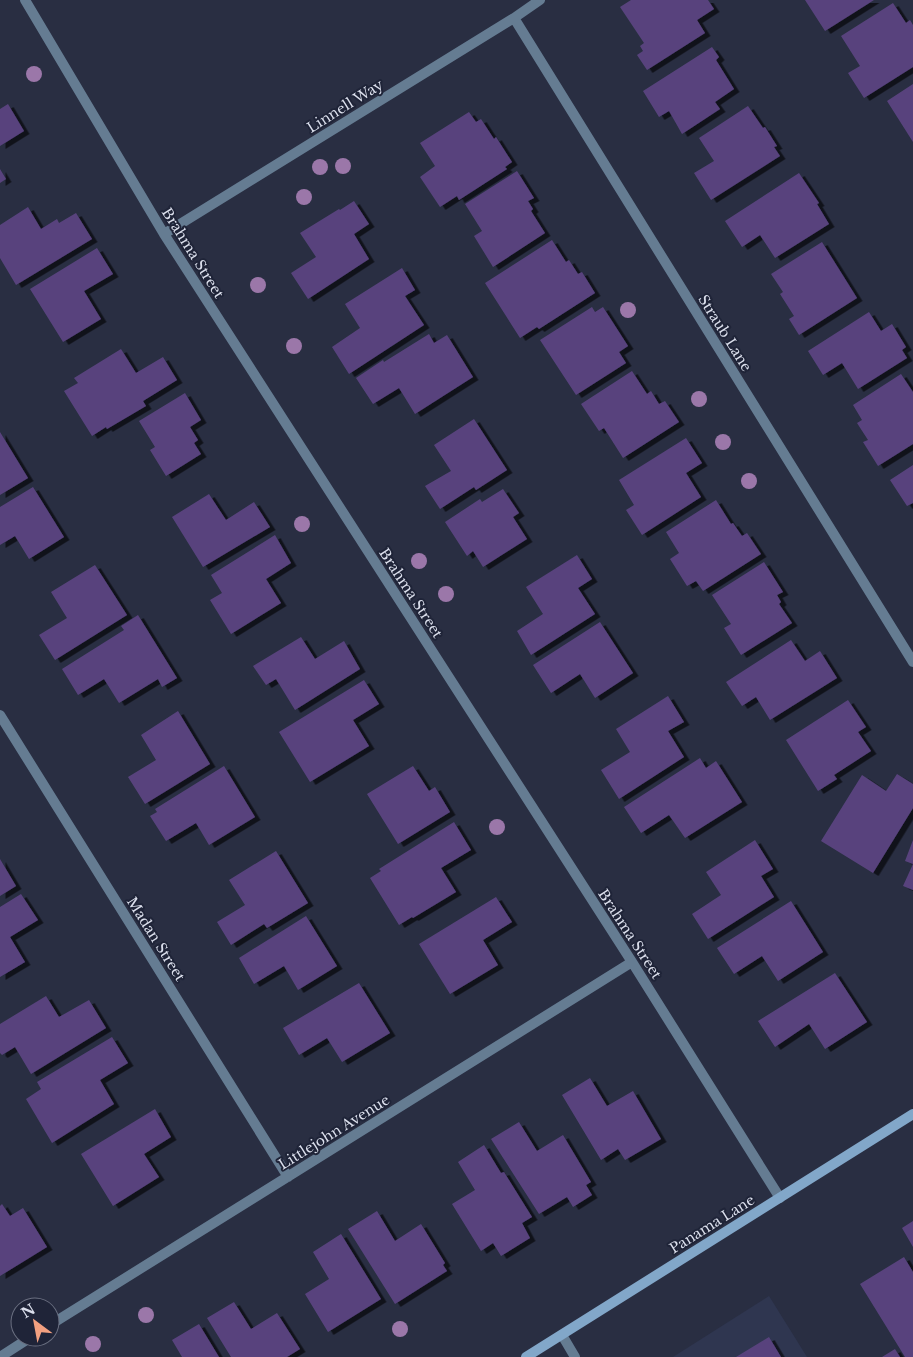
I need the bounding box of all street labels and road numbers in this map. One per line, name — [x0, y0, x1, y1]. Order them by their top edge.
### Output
street label: Linnell Way — [304, 75, 386, 137]
street label: Brahma Street — [158, 204, 228, 302]
street label: Straub Lane — [694, 291, 756, 375]
street label: Brahma Street — [375, 545, 447, 642]
street label: Brahma Street — [594, 886, 666, 983]
street label: Madan Street — [123, 894, 189, 985]
street label: Littlejohn Avenue — [275, 1091, 393, 1173]
street label: Panama Lane — [666, 1191, 758, 1257]

